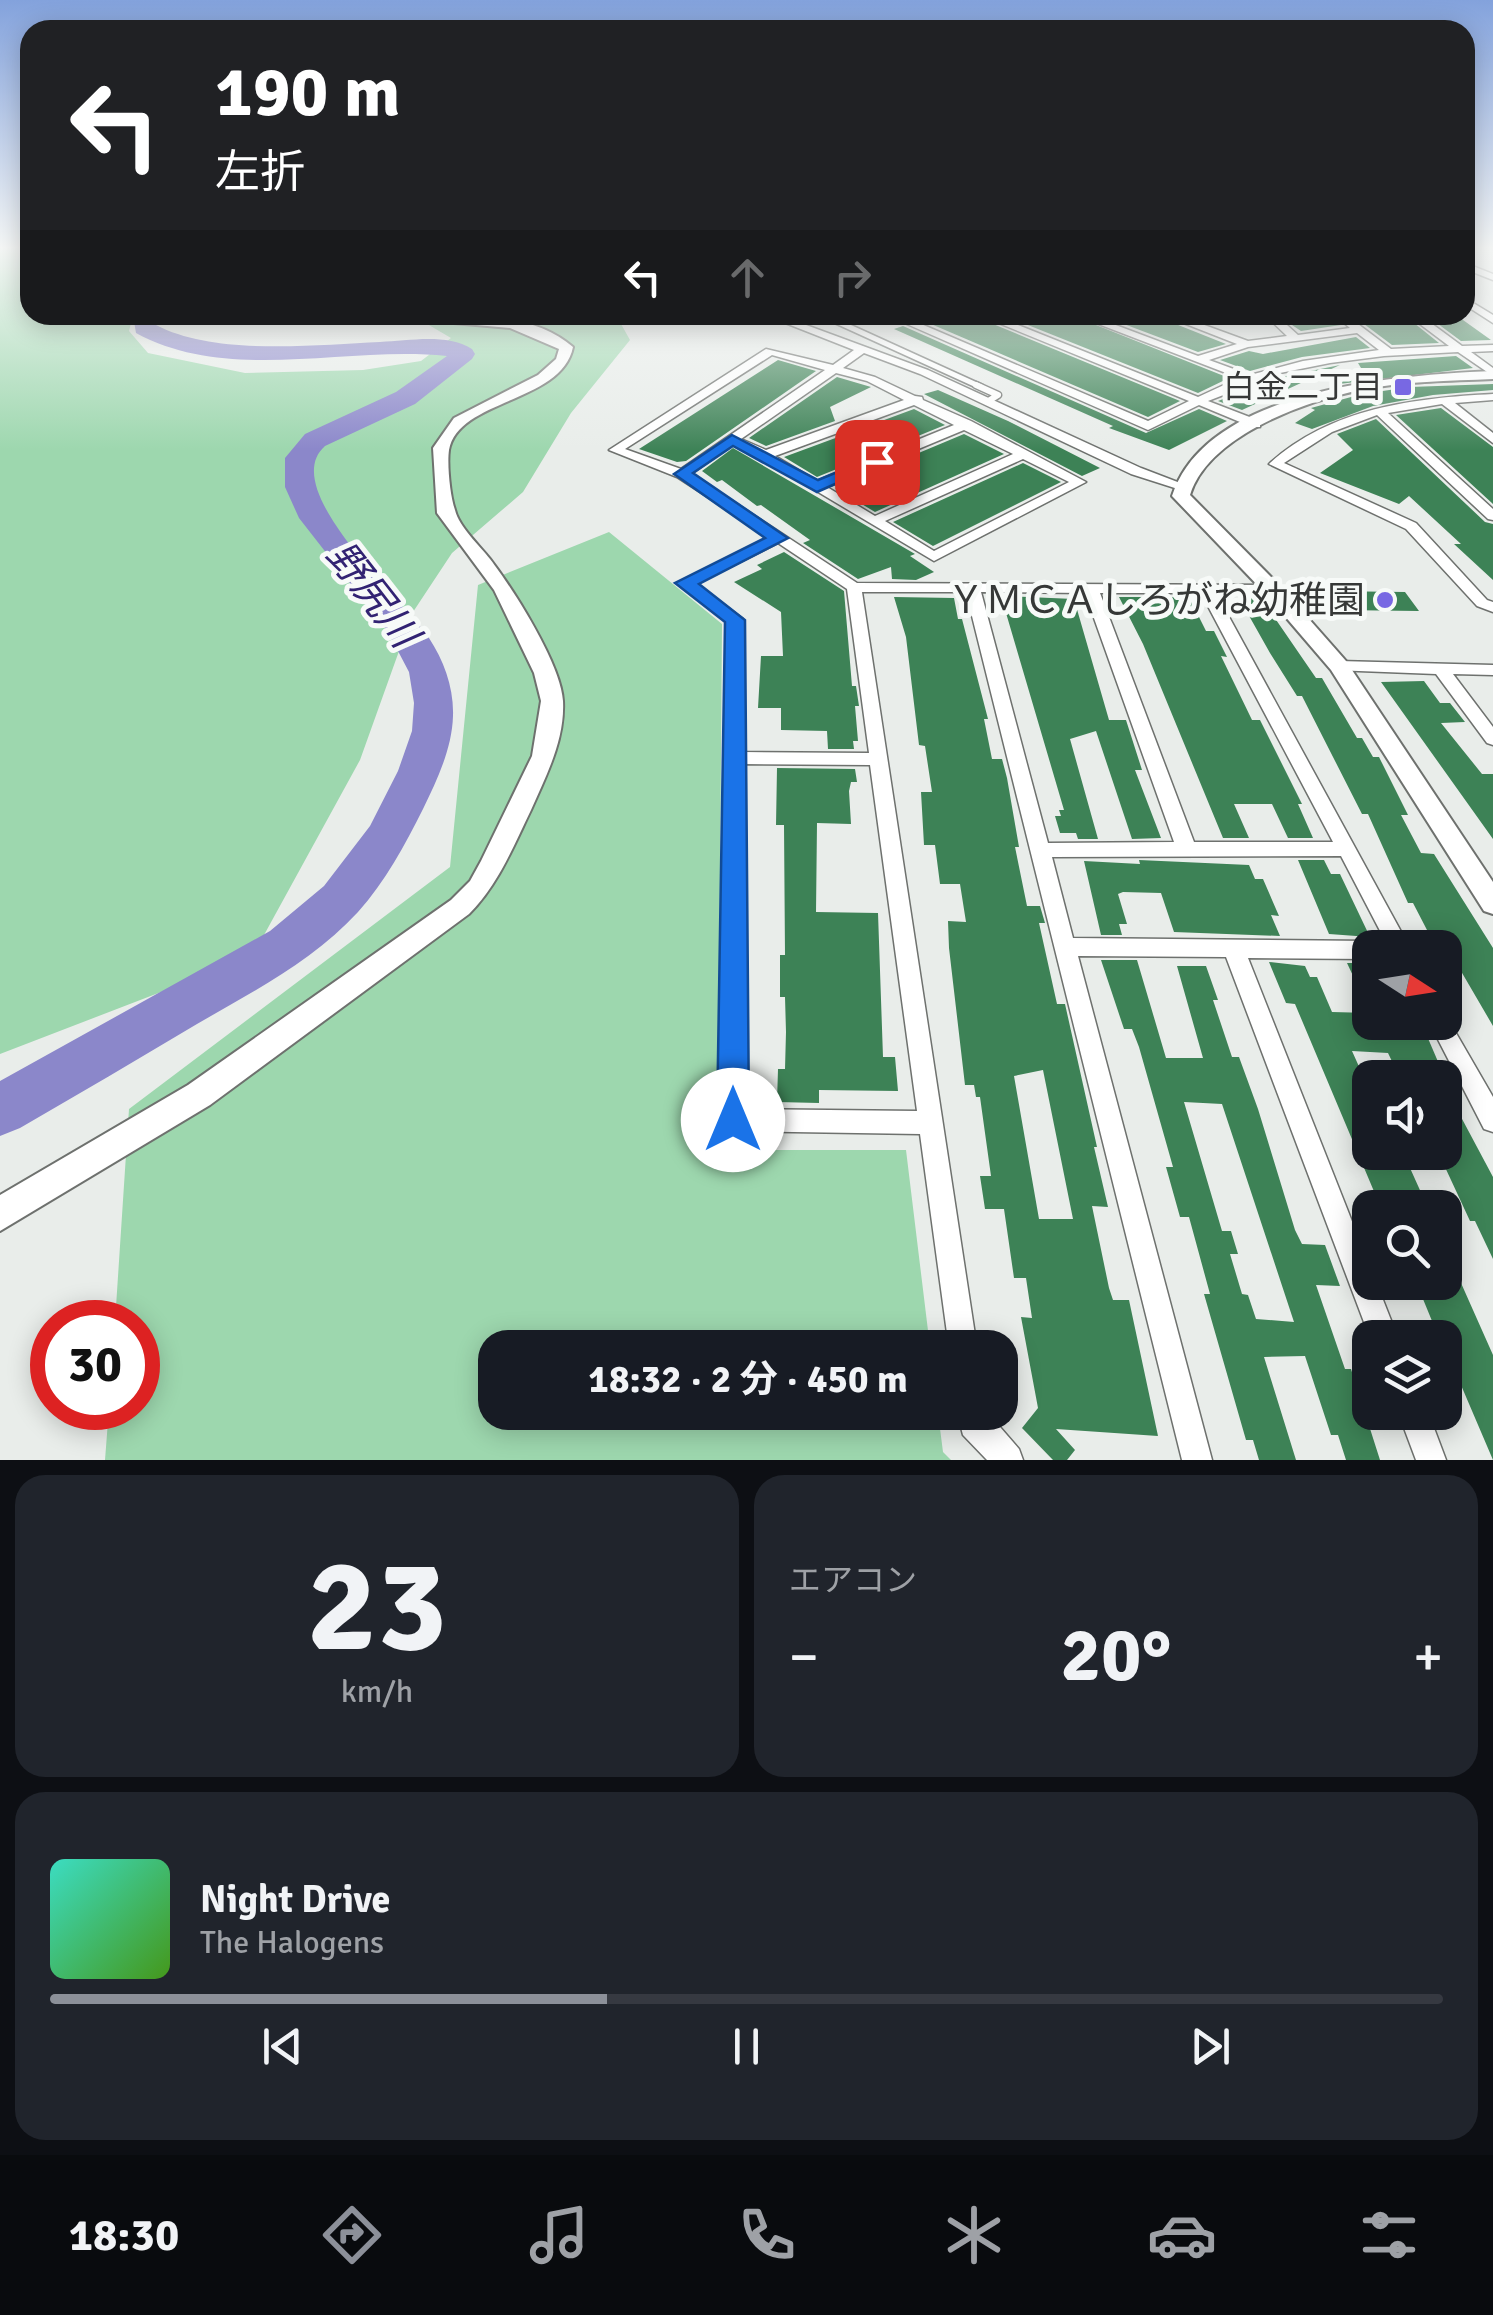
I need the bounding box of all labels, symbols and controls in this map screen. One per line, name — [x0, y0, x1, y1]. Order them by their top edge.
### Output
text: 190 m — [215, 49, 400, 135]
icon: left — [50, 60, 180, 190]
text: 左折 — [215, 145, 305, 200]
icon: left — [615, 250, 670, 305]
icon: ahead — [720, 250, 775, 305]
icon: right — [825, 250, 880, 305]
place label: 白金二丁目 — [1223, 368, 1383, 407]
marker: 白金二丁目 — [1392, 376, 1414, 398]
pin — [835, 420, 920, 505]
icon: arrive — [850, 435, 905, 490]
water label: 野尻川 — [316, 532, 431, 660]
place label: ＹＭＣＡしろがね幼稚園 — [947, 577, 1365, 624]
marker: ＹＭＣＡしろがね幼稚園 — [1374, 589, 1396, 611]
north arrow — [1352, 930, 1462, 1040]
map controls — [1352, 930, 1462, 1430]
button: sound — [1352, 1060, 1462, 1170]
position arrow — [681, 1068, 785, 1172]
button: search — [1352, 1190, 1462, 1300]
speed limit sign: 30 — [30, 1300, 160, 1430]
button: layers — [1352, 1320, 1462, 1430]
text: 18:32 · 2 分 · 450 m — [588, 1356, 908, 1403]
text: 23 — [307, 1527, 447, 1687]
text: エアコン — [789, 1561, 917, 1600]
text: 20° — [1061, 1609, 1172, 1702]
text: − — [789, 1623, 819, 1691]
text: + — [1413, 1623, 1443, 1691]
text: km/h — [341, 1672, 413, 1711]
text: Night Drive — [200, 1876, 390, 1923]
text: The Halogens — [200, 1923, 384, 1962]
icon: previous — [255, 2019, 310, 2074]
icon: pause — [719, 2019, 774, 2074]
icon: next — [1183, 2019, 1238, 2074]
icon: directions — [317, 2200, 387, 2270]
icon: music — [524, 2200, 594, 2270]
icon: phone — [732, 2200, 802, 2270]
icon: climate — [939, 2200, 1009, 2270]
icon: car — [1147, 2200, 1217, 2270]
icon: filters — [1354, 2200, 1424, 2270]
text: 18:30 — [69, 2208, 179, 2263]

